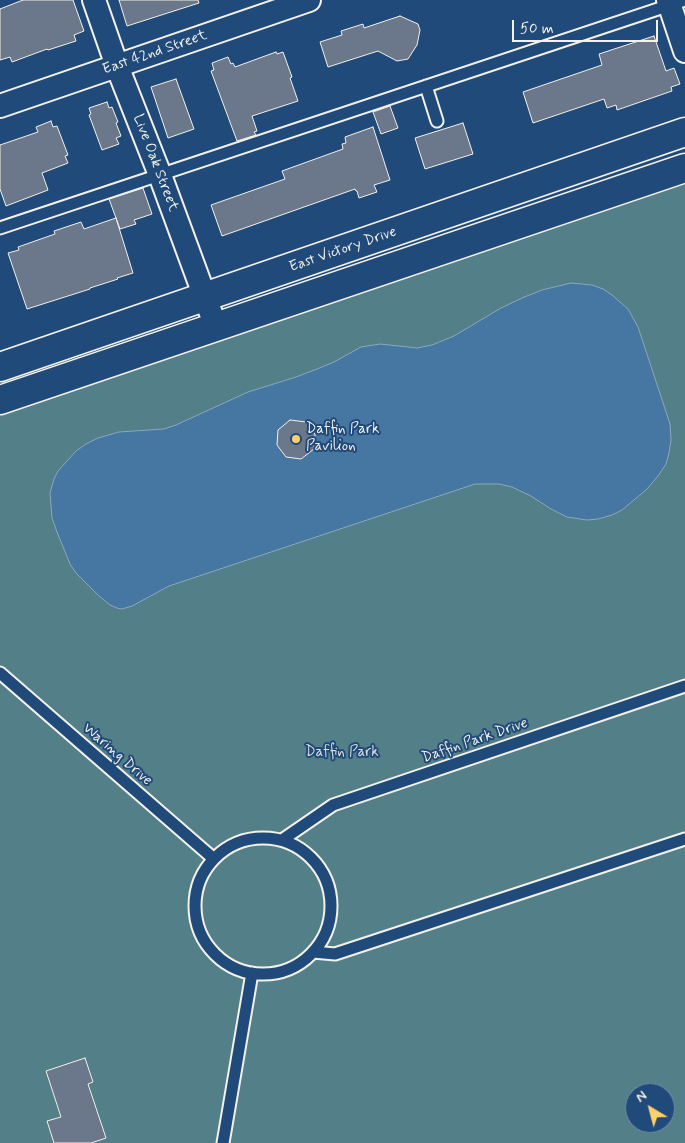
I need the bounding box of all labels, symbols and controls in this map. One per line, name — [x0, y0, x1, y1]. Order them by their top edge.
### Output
scale bar — [515, 10, 661, 42]
text: 50 m — [520, 19, 554, 39]
street label: East 42nd Street — [100, 27, 210, 79]
street label: Live Oak Street — [128, 112, 182, 214]
street label: East Victory Drive — [287, 223, 399, 277]
place label: Daffin Park Pavilion — [306, 421, 379, 456]
marker: Daffin Park Pavilion — [290, 433, 302, 445]
street label: Daffin Park Drive — [420, 714, 530, 768]
street label: Waring Drive — [79, 720, 155, 790]
park label: Daffin Park — [305, 744, 379, 762]
north arrow — [625, 1083, 675, 1133]
text: N — [632, 1087, 651, 1107]

